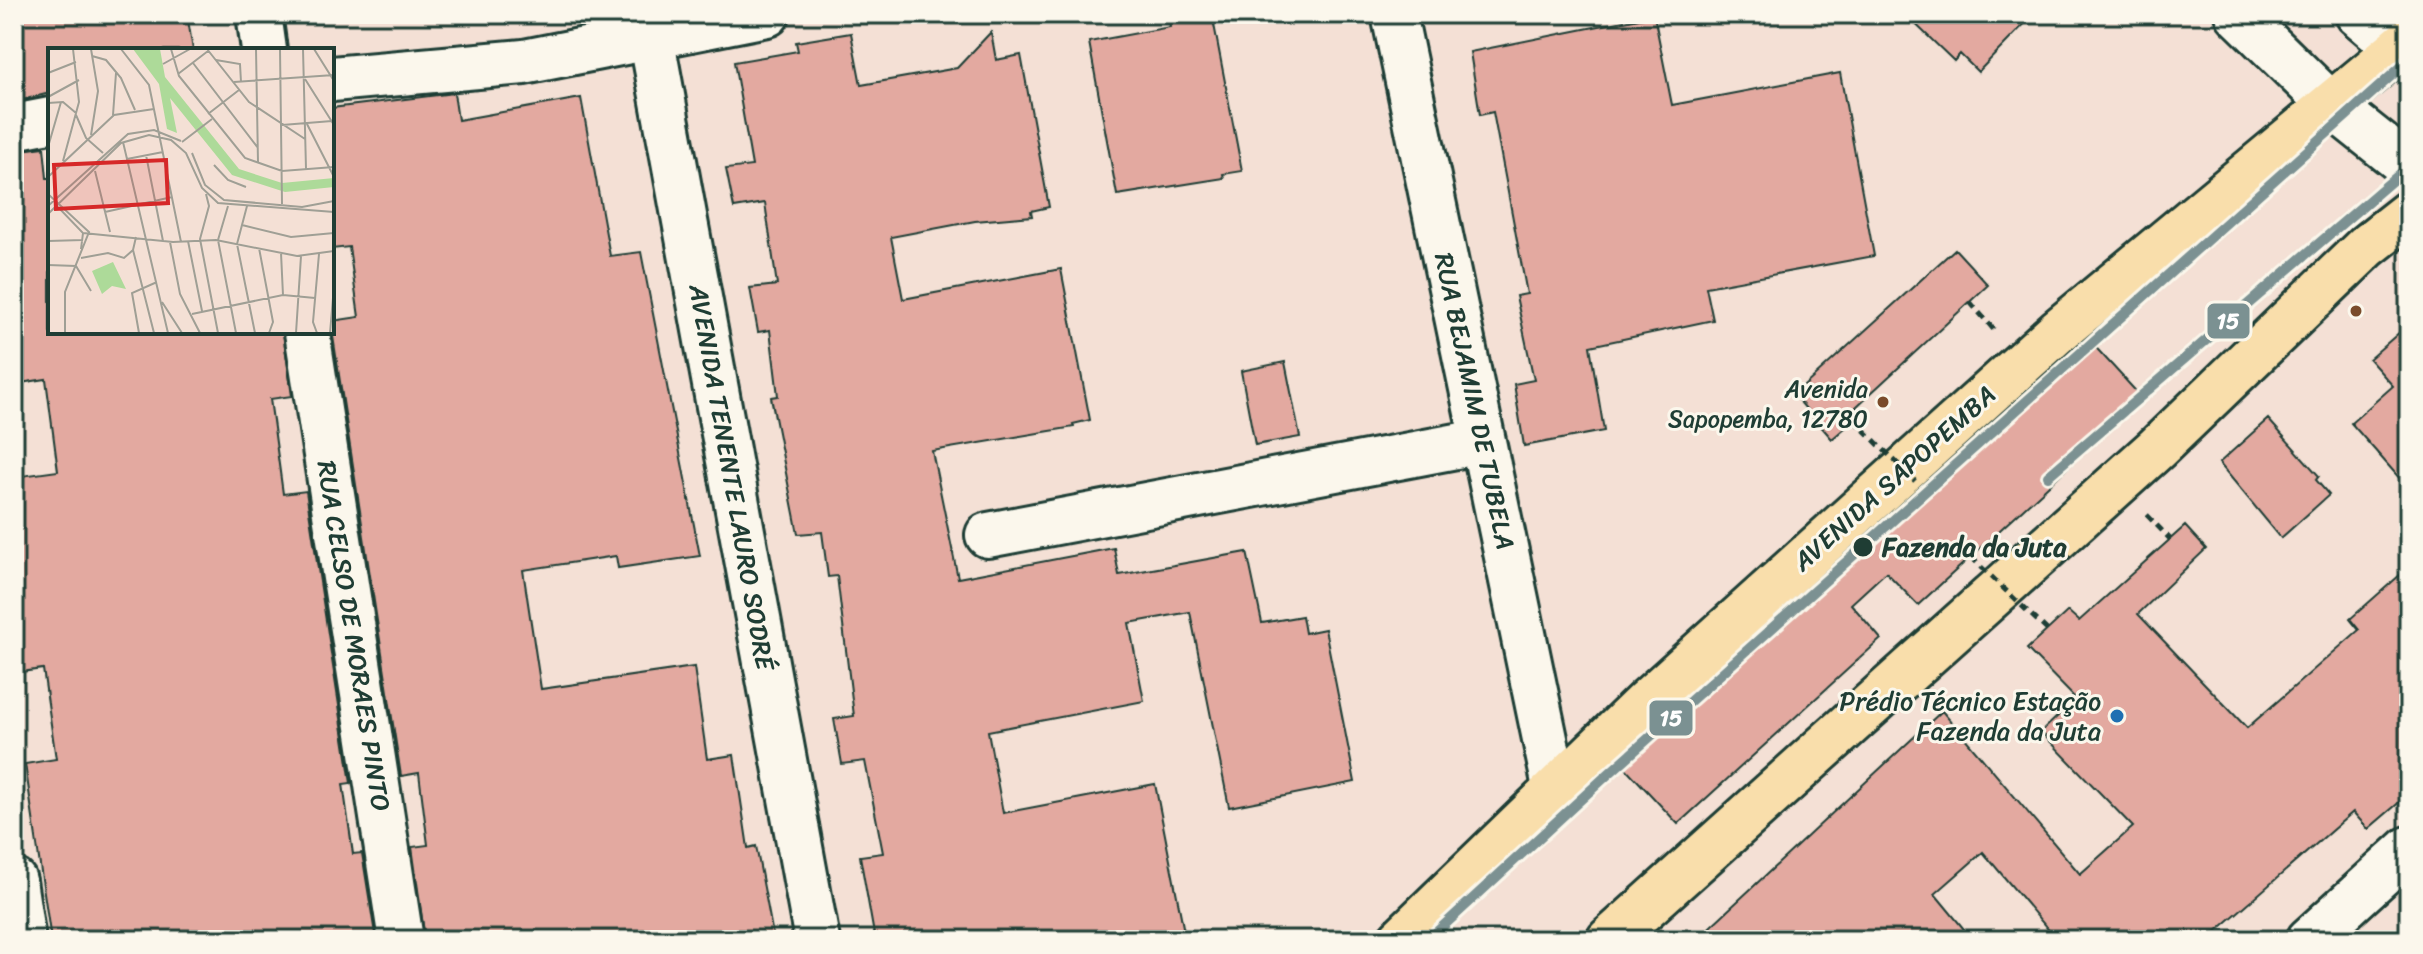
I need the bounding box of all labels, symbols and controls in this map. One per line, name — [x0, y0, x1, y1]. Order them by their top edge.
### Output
inset map — [48, 48, 334, 334]
street label: RUA BEJAMIM DE TUBELA — [1421, 248, 1529, 554]
street label: AVENIDA TENENTE LAURO SODRÉ — [675, 279, 789, 675]
line badge: 15 — [2206, 302, 2251, 340]
text: 15 — [2217, 302, 2240, 341]
unlabelled marker — [2348, 303, 2364, 319]
place label: Avenida Sapopemba, 12780 — [1668, 368, 1868, 440]
street label: AVENIDA SAPOPEMBA — [1781, 373, 2007, 583]
marker: Avenida Sapopemba, 12780 — [1875, 394, 1891, 410]
street label: RUA CELSO DE MORAES PINTO — [304, 457, 404, 815]
place label: Fazenda da Juta — [1881, 524, 2067, 570]
marker: Fazenda da Juta — [1851, 535, 1875, 559]
place label: Prédio Técnico Estação Fazenda da Juta — [1839, 678, 2101, 754]
line badge: 15 — [1648, 699, 1694, 737]
text: 15 — [1660, 699, 1683, 738]
marker: Prédio Técnico Estação Fazenda da Juta — [2108, 707, 2126, 725]

